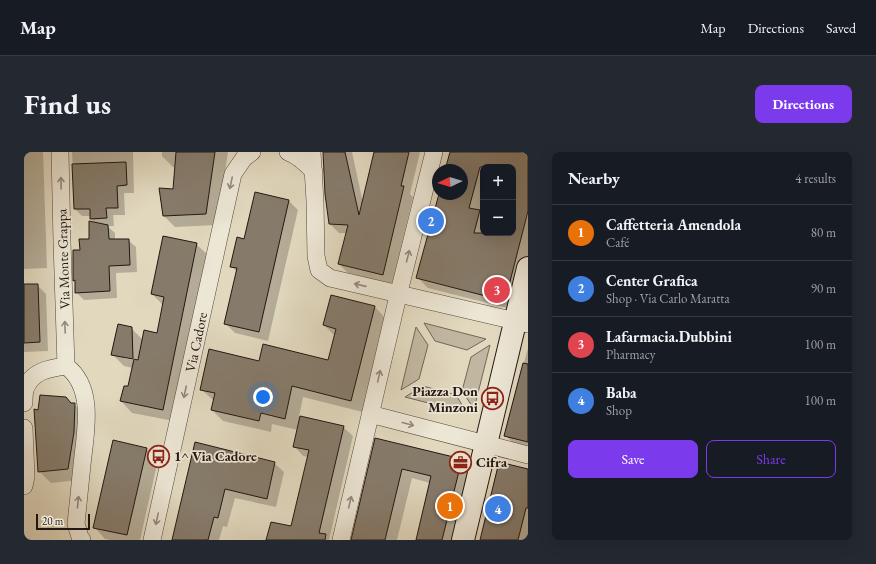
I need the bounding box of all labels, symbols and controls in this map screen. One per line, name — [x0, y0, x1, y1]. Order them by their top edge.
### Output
text: Map — [20, 15, 56, 40]
text: Map — [700, 19, 726, 37]
text: Directions — [748, 19, 804, 37]
text: Saved — [826, 19, 856, 37]
button: Directions — [755, 85, 852, 123]
text: Find us — [24, 86, 111, 122]
north arrow — [432, 164, 468, 200]
map controls — [480, 164, 516, 236]
button: + — [480, 164, 516, 200]
text: Nearby — [568, 167, 620, 189]
text: 4 results — [795, 170, 836, 187]
one-way arrow — [226, 176, 234, 189]
one-way arrow — [57, 177, 64, 190]
button: − — [480, 200, 516, 236]
pin: 2 — [418, 206, 444, 236]
street label: Via Monte Grappa — [52, 208, 74, 310]
text: Caffetteria Amendola — [606, 215, 741, 234]
text: 1 — [578, 224, 584, 241]
text: 80 m — [811, 224, 836, 241]
text: Café — [606, 234, 629, 251]
one-way arrow — [405, 250, 412, 263]
text: Center Grafica — [606, 271, 698, 290]
pin: 3 — [484, 275, 510, 305]
text: 2 — [578, 280, 584, 297]
text: 90 m — [811, 280, 836, 297]
one-way arrow — [354, 281, 367, 289]
text: Shop · Via Carlo Maratta — [606, 290, 730, 307]
street label: Via Cadore — [181, 310, 211, 374]
one-way arrow — [61, 321, 69, 334]
text: Lafarmacia.Dubbini — [606, 327, 732, 346]
text: 3 — [578, 336, 584, 353]
text: 100 m — [805, 336, 836, 353]
text: Pharmacy — [606, 346, 655, 363]
one-way arrow — [376, 370, 383, 383]
place label: Piazza Don Minzoni — [412, 382, 478, 416]
text: Baba — [606, 383, 637, 402]
one-way arrow — [180, 385, 188, 398]
bus stop icon: Piazza Don Minzoni — [480, 386, 506, 412]
your location — [253, 387, 273, 407]
text: 4 — [578, 392, 584, 409]
text: 100 m — [805, 392, 836, 409]
text: Shop — [606, 402, 632, 419]
one-way arrow — [401, 421, 414, 428]
button: Save — [568, 440, 698, 478]
button: Share — [706, 440, 836, 478]
bus stop icon: 1^ Via Cadore — [146, 443, 172, 469]
place label: 1^ Via Cadore — [174, 447, 257, 465]
office icon: Cifra — [448, 449, 474, 475]
place label: Cifra — [476, 453, 508, 471]
pin: 1 — [437, 491, 463, 521]
pin: 4 — [485, 494, 511, 524]
one-way arrow — [75, 496, 82, 509]
one-way arrow — [346, 496, 354, 509]
scale bar — [36, 512, 90, 531]
one-way arrow — [153, 512, 161, 525]
text: 20 m — [42, 514, 63, 528]

